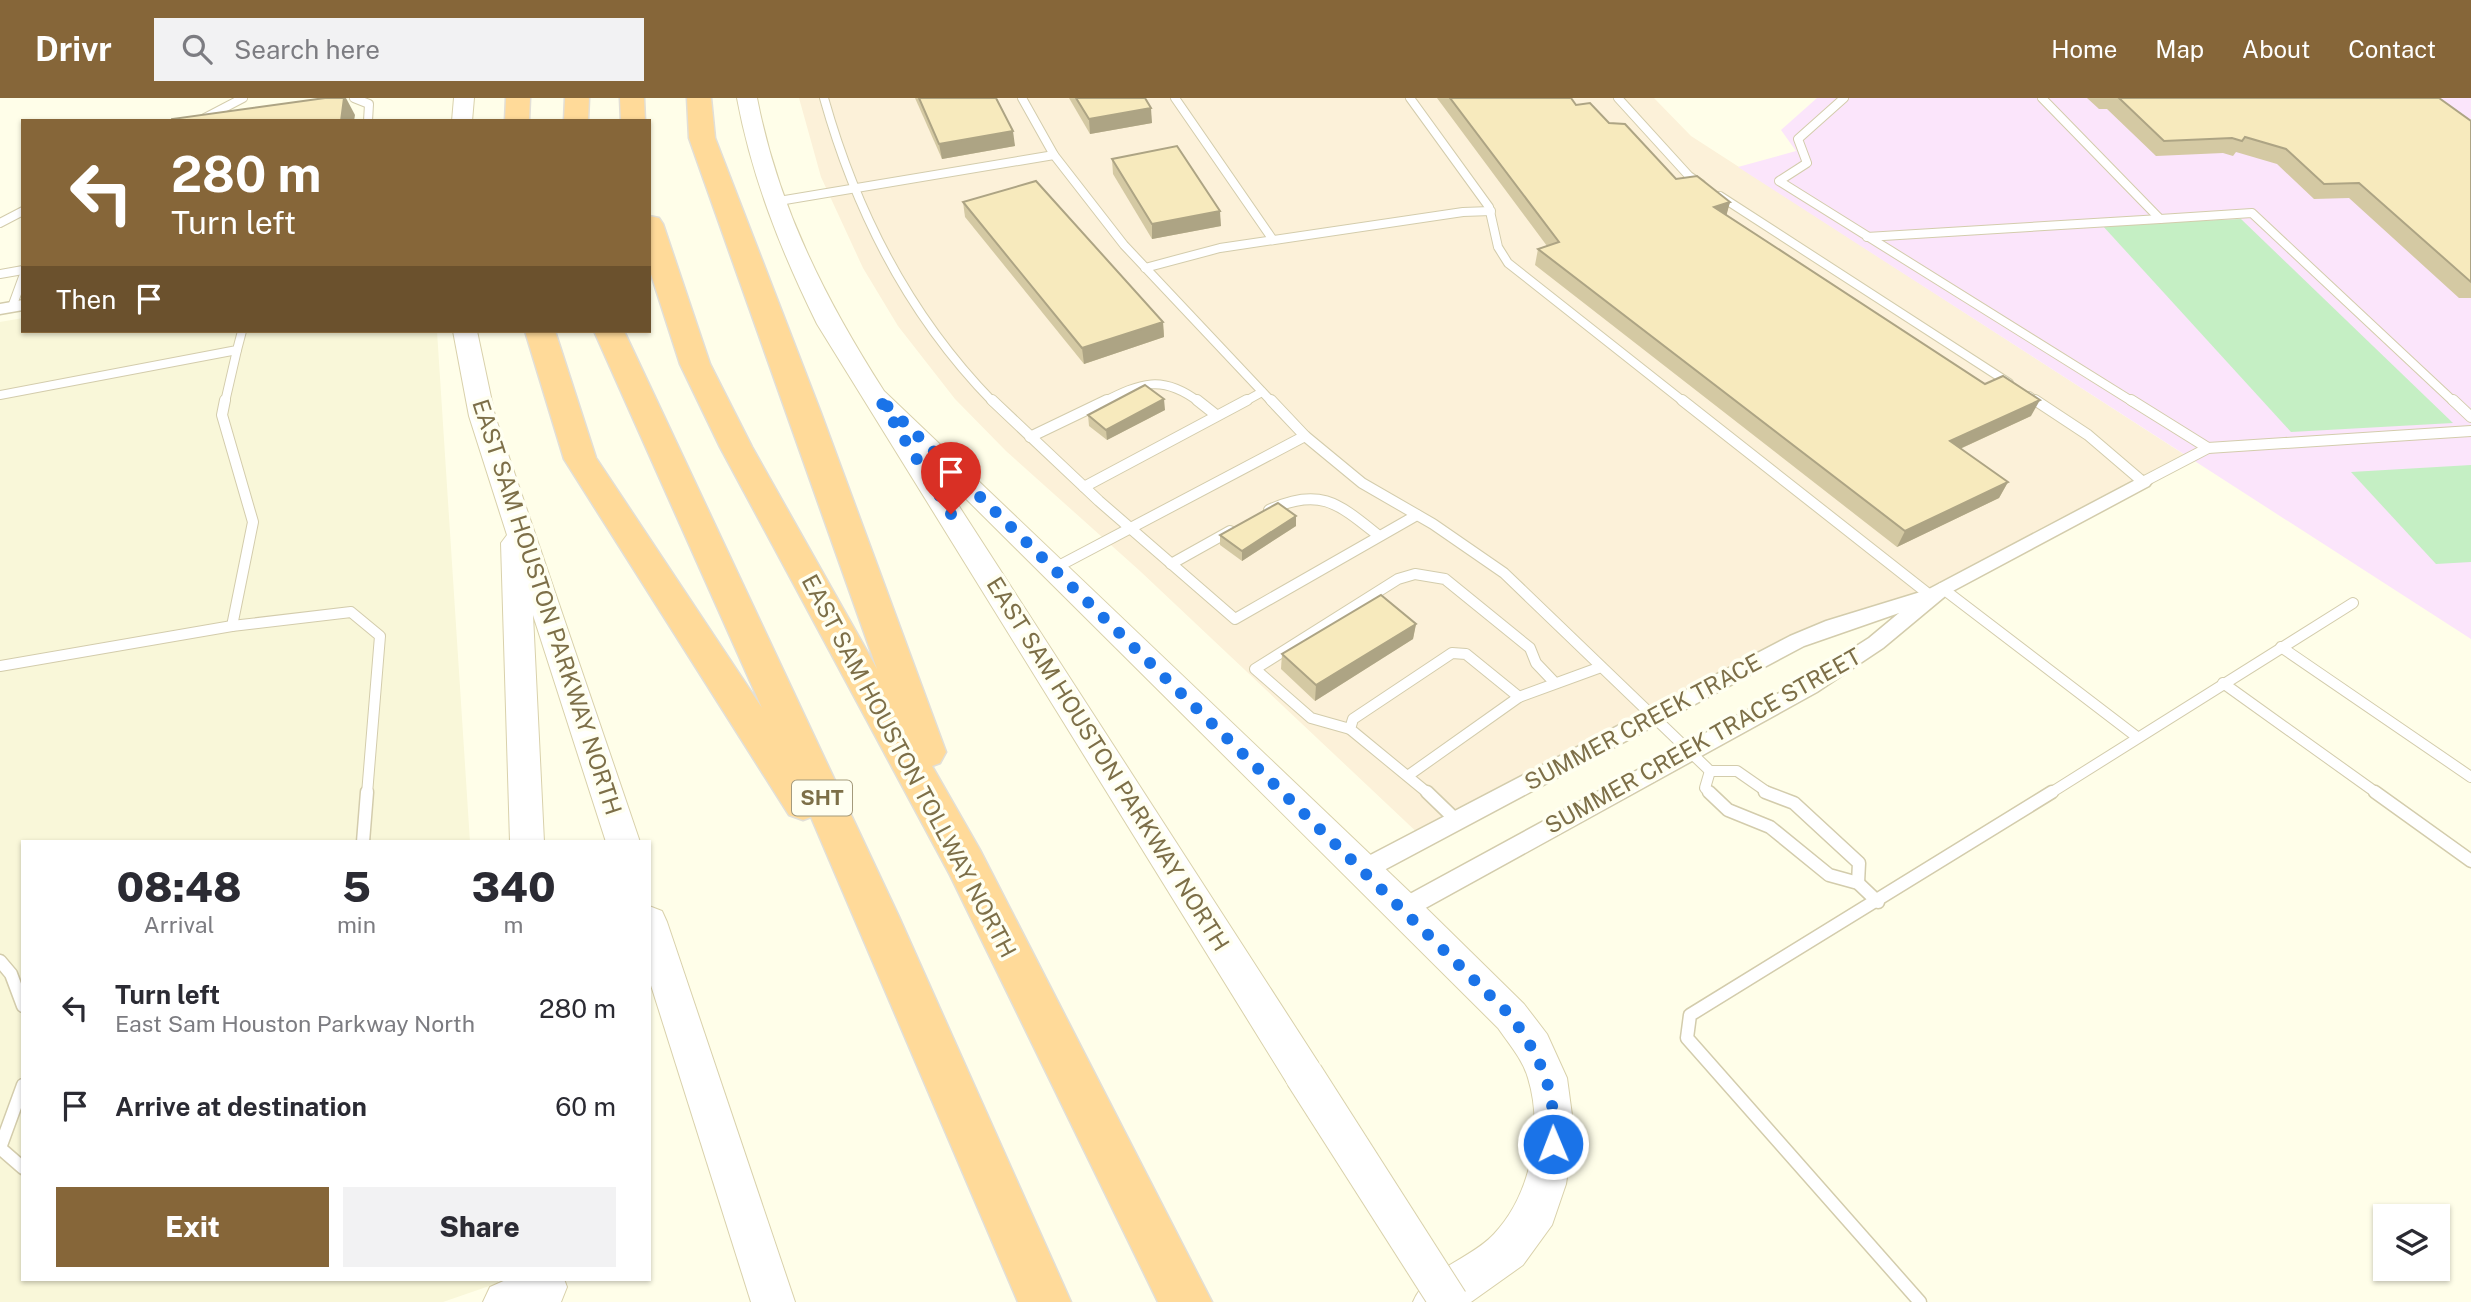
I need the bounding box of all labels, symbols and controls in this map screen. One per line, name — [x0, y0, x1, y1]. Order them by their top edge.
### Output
search box — [154, 18, 644, 81]
text: Drivr — [35, 30, 112, 68]
icon: search — [178, 30, 216, 68]
text: Search here — [234, 34, 380, 65]
text: Home — [2051, 35, 2117, 63]
text: Map — [2155, 35, 2204, 63]
text: About — [2242, 35, 2310, 63]
text: Contact — [2348, 35, 2436, 63]
text: 280 m — [171, 145, 321, 203]
icon: left — [56, 147, 147, 238]
text: Turn left — [171, 204, 296, 241]
icon: arrive — [130, 280, 168, 318]
text: Then — [56, 284, 116, 315]
street label: EAST SAM HOUSTON PARKWAY NORTH — [467, 396, 628, 818]
pin — [921, 442, 981, 514]
icon: arrive — [932, 453, 970, 491]
street label: EAST SAM HOUSTON TOLLWAY NORTH — [797, 570, 1022, 962]
street label: EAST SAM HOUSTON PARKWAY NORTH — [982, 572, 1235, 956]
street label: SUMMER CREEK TRACE STREET — [1540, 642, 1866, 839]
street label: SUMMER CREEK TRACE — [1520, 648, 1766, 796]
road number: SHT — [792, 780, 852, 816]
text: 08:48 — [116, 862, 242, 911]
text: 5 — [342, 862, 371, 911]
text: 340 — [471, 862, 556, 911]
text: Arrival — [143, 911, 214, 938]
text: min — [337, 911, 376, 938]
text: m — [504, 911, 523, 938]
text: Turn left — [115, 979, 220, 1010]
icon: left — [56, 989, 94, 1027]
text: 280 m — [539, 993, 616, 1024]
text: East Sam Houston Parkway North — [115, 1010, 475, 1037]
icon: arrive — [56, 1087, 94, 1125]
text: Arrive at destination — [115, 1091, 367, 1122]
text: 60 m — [555, 1091, 616, 1122]
position arrow — [1516, 1107, 1590, 1181]
button: Exit — [56, 1187, 329, 1267]
button: Share — [343, 1187, 616, 1267]
map controls — [2373, 1204, 2450, 1281]
button: layers — [2373, 1204, 2450, 1281]

